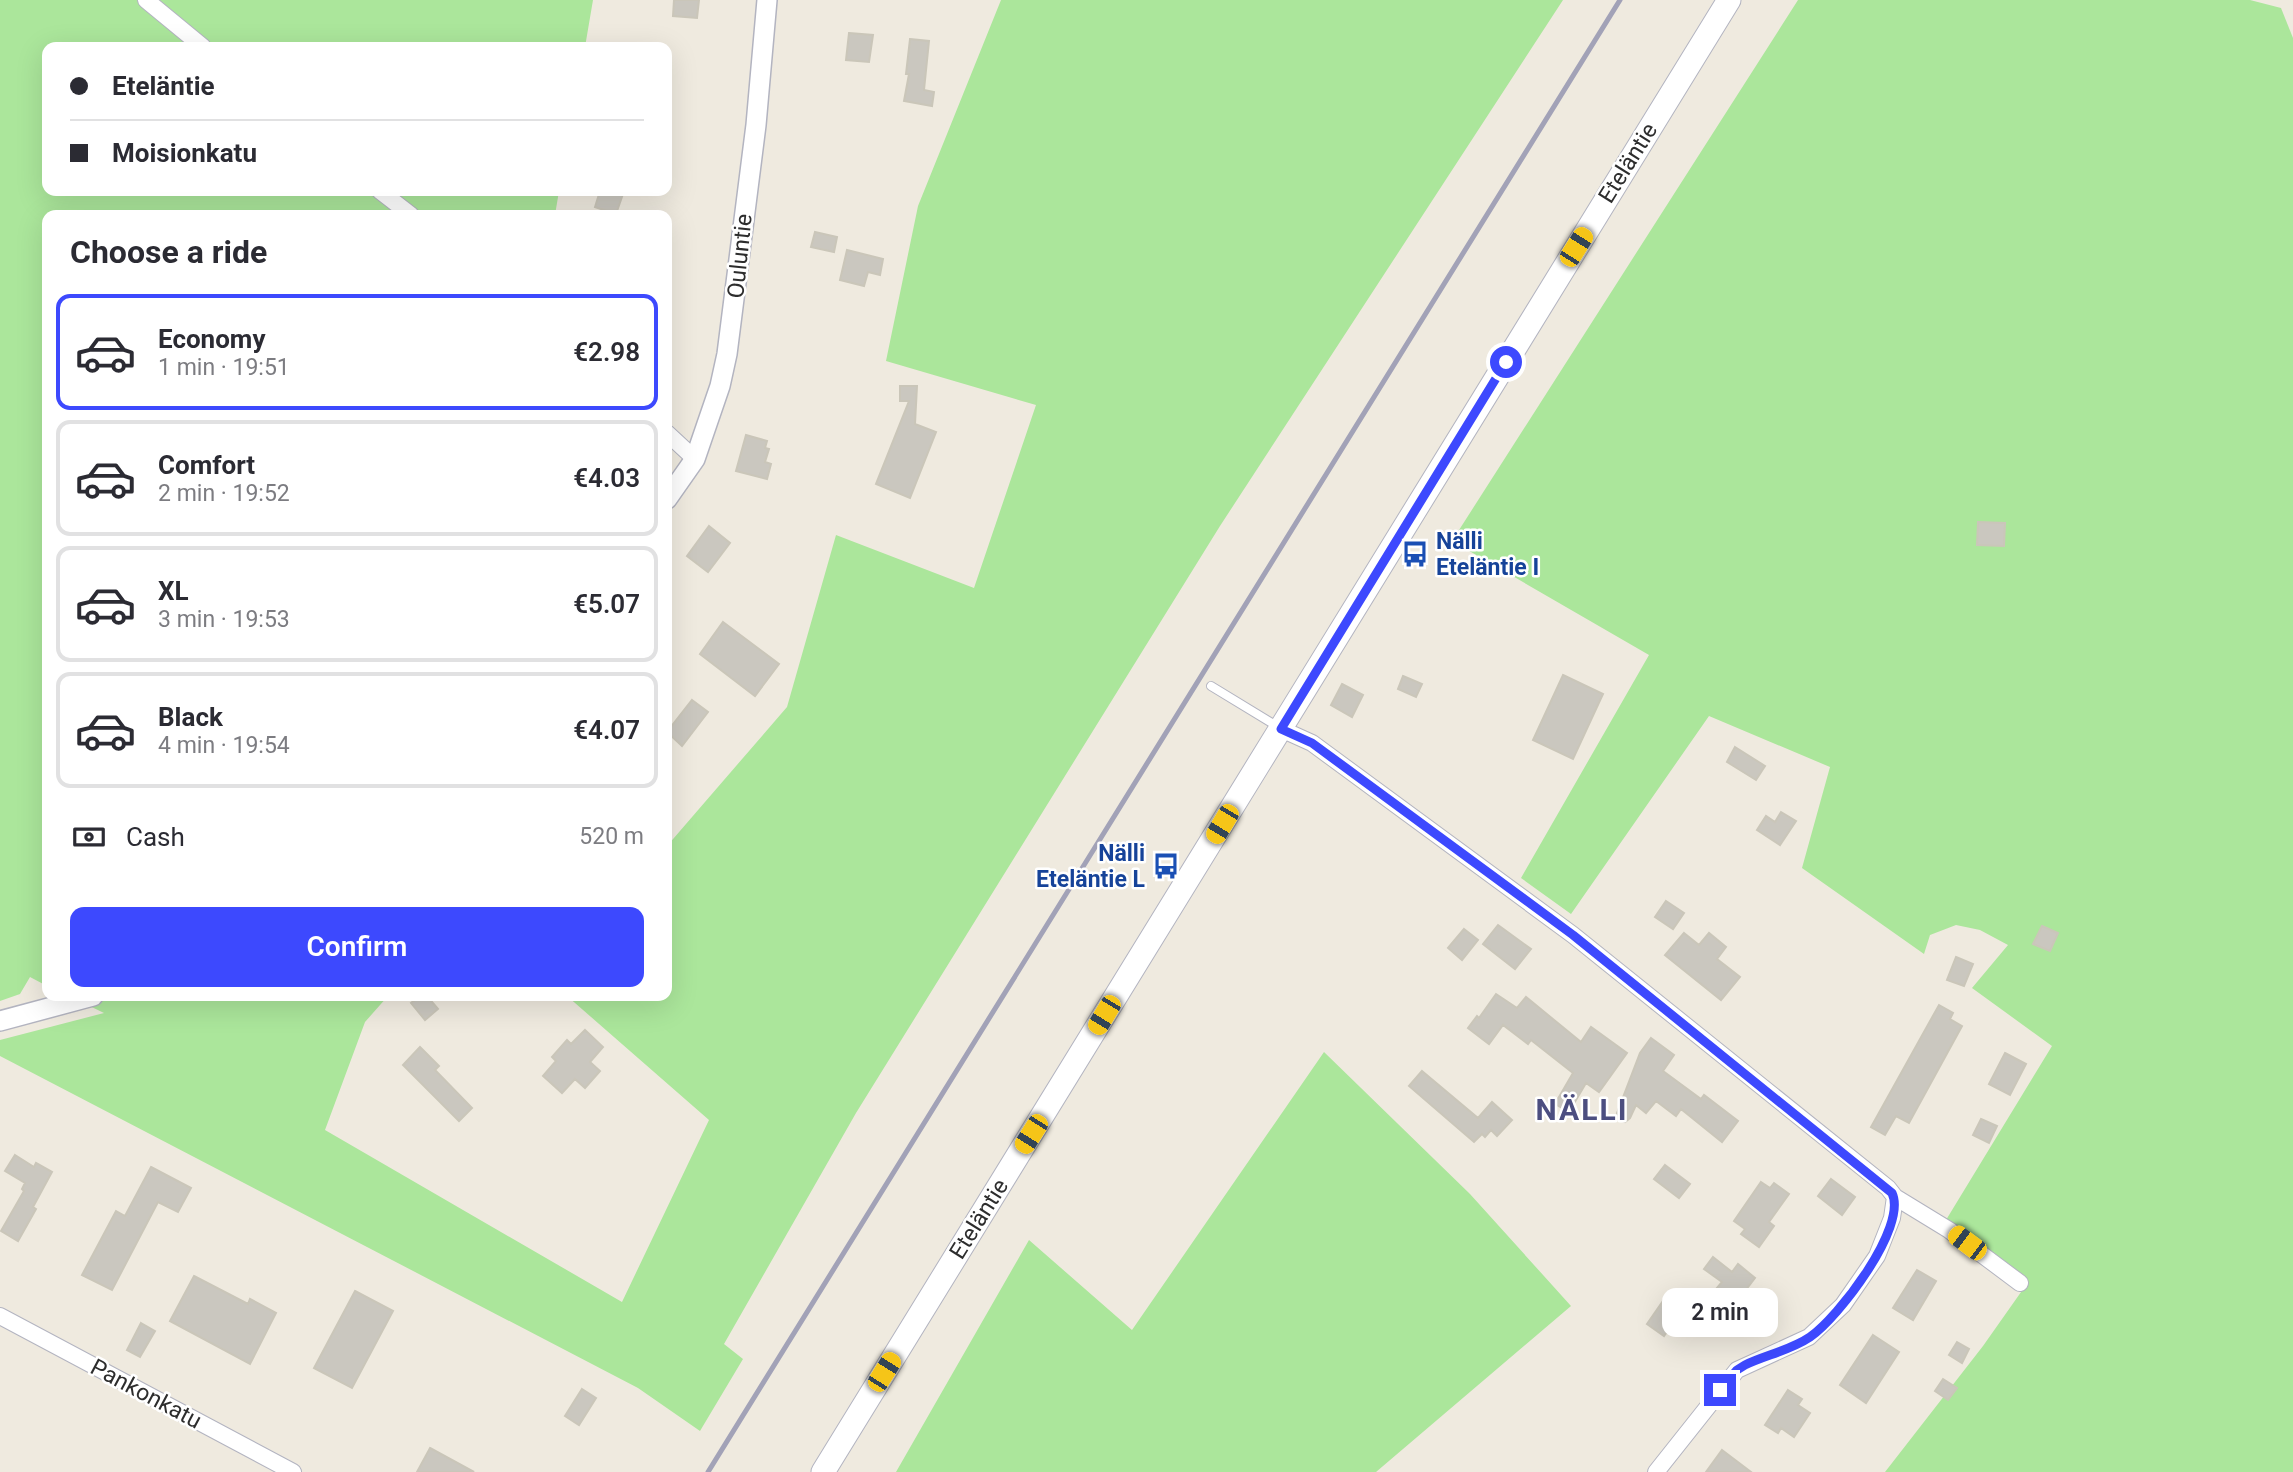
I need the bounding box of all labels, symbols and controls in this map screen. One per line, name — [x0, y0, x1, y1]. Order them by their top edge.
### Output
text: Eteläntie — [112, 71, 215, 101]
street label: Eteläntie — [1593, 118, 1663, 208]
text: Moisionkatu — [112, 138, 257, 168]
street label: Ouluntie — [722, 212, 758, 300]
car — [1556, 224, 1597, 270]
text: Choose a ride — [70, 233, 267, 271]
icon: car — [74, 321, 137, 384]
text: Economy — [158, 324, 265, 354]
text: €2.98 — [573, 337, 640, 367]
route start — [1490, 346, 1522, 378]
text: 1 min · 19:51 — [158, 354, 290, 381]
icon: car — [74, 447, 137, 510]
text: Comfort — [158, 450, 255, 480]
text: €4.03 — [573, 463, 640, 493]
text: 2 min · 19:52 — [158, 480, 290, 507]
place label: Nälli Eteläntie I — [1436, 528, 1539, 581]
bus stop icon: Nälli Eteläntie I — [1400, 539, 1430, 569]
icon: car — [74, 573, 137, 636]
text: XL — [158, 576, 189, 606]
text: €5.07 — [573, 589, 640, 619]
text: 3 min · 19:53 — [158, 606, 290, 633]
icon: car — [74, 699, 137, 762]
text: Black — [158, 702, 223, 732]
text: €4.07 — [573, 715, 640, 745]
text: 4 min · 19:54 — [158, 732, 290, 759]
car — [1203, 801, 1242, 847]
icon: cash — [70, 818, 108, 856]
text: Cash — [126, 822, 185, 852]
text: 520 m — [579, 823, 644, 850]
place label: Nälli Eteläntie L — [1036, 840, 1145, 893]
bus stop icon: Nälli Eteläntie L — [1151, 851, 1181, 881]
button: Confirm — [70, 907, 644, 987]
car — [1085, 992, 1124, 1038]
district label: NÄLLI — [1536, 1092, 1628, 1127]
car — [1011, 1111, 1052, 1157]
street label: Eteläntie — [944, 1174, 1014, 1264]
car — [1944, 1222, 1991, 1264]
callout: 2 min — [1662, 1288, 1778, 1338]
text: 2 min — [1691, 1299, 1749, 1326]
car — [864, 1349, 905, 1395]
street label: Pankonkatu — [86, 1354, 206, 1434]
route end — [1704, 1374, 1736, 1406]

